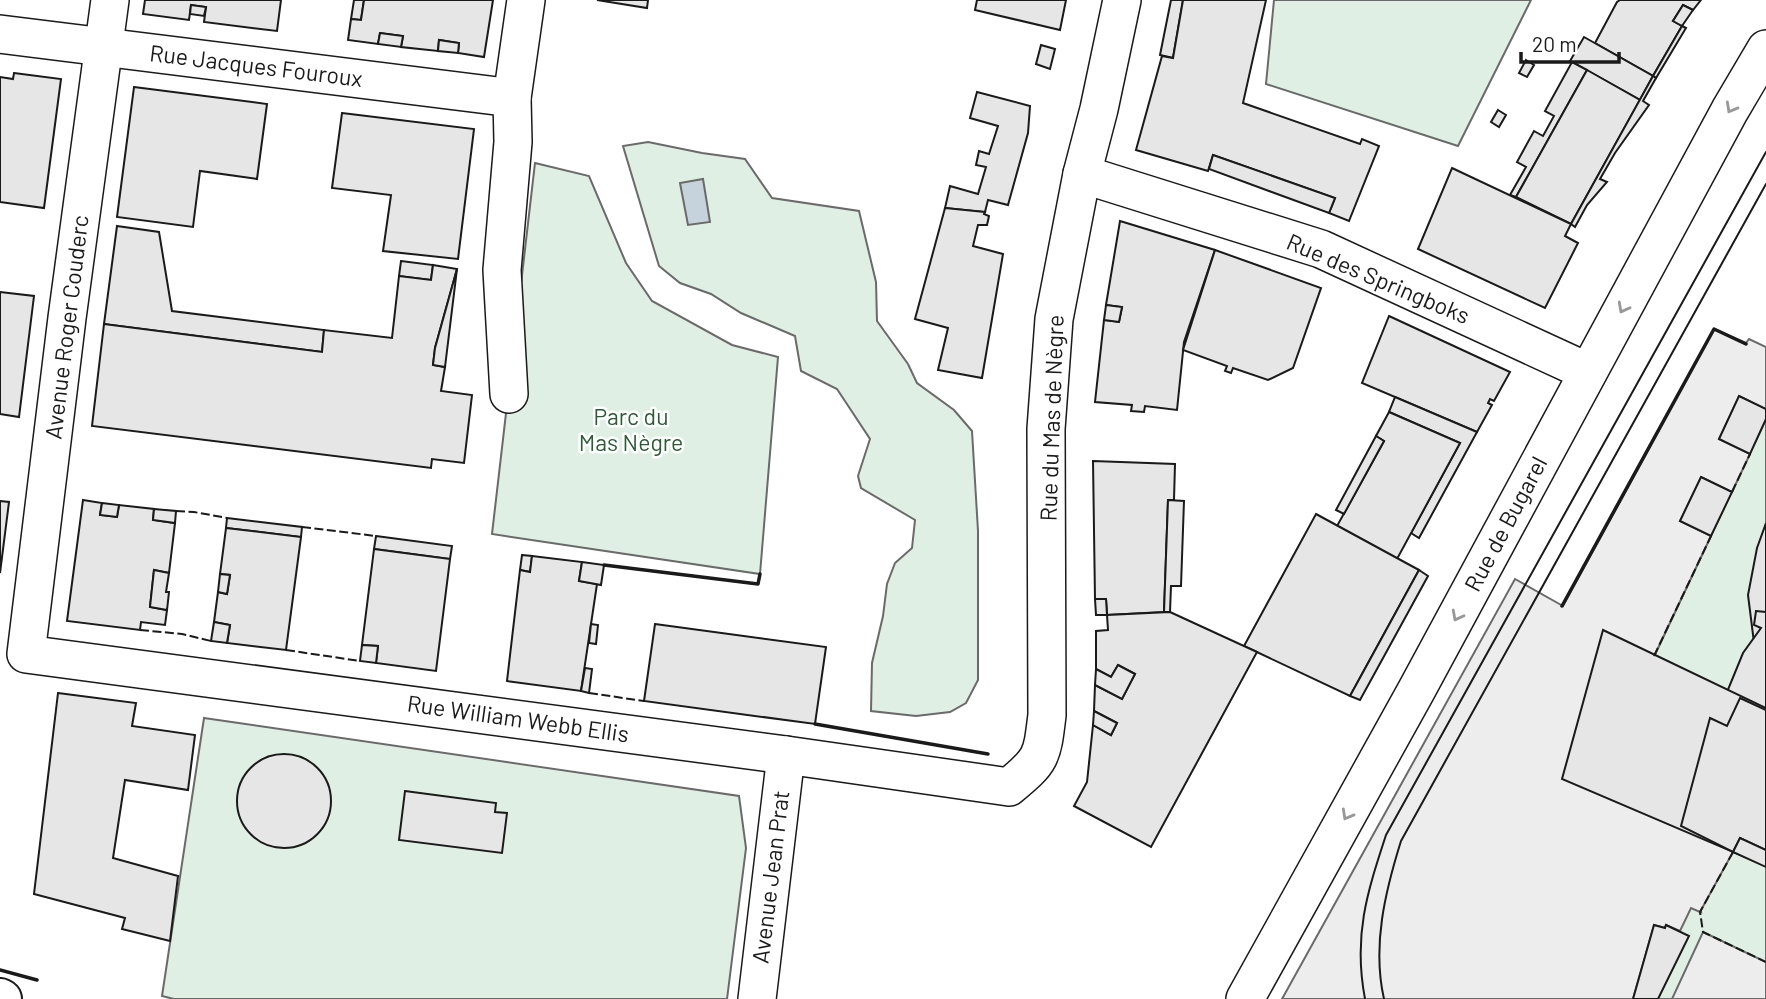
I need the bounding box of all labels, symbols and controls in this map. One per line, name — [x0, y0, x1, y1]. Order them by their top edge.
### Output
scale bar — [1521, 21, 1619, 65]
text: 20 m — [1532, 31, 1577, 56]
street label: Rue Jacques Fouroux — [148, 38, 364, 92]
one-way arrow — [1726, 100, 1739, 113]
street label: Avenue Roger Couderc — [38, 213, 94, 441]
street label: Rue des Springboks — [1283, 227, 1474, 329]
one-way arrow — [1618, 301, 1631, 313]
street label: Rue du Mas de Nègre — [1033, 314, 1069, 522]
park label: Parc du Mas Nègre — [579, 402, 683, 456]
street label: Rue de Bugarel — [1458, 451, 1552, 596]
one-way arrow — [1451, 609, 1465, 621]
street label: Rue William Webb Ellis — [405, 689, 631, 747]
street label: Avenue Jean Prat — [746, 789, 794, 965]
one-way arrow — [1342, 808, 1355, 821]

